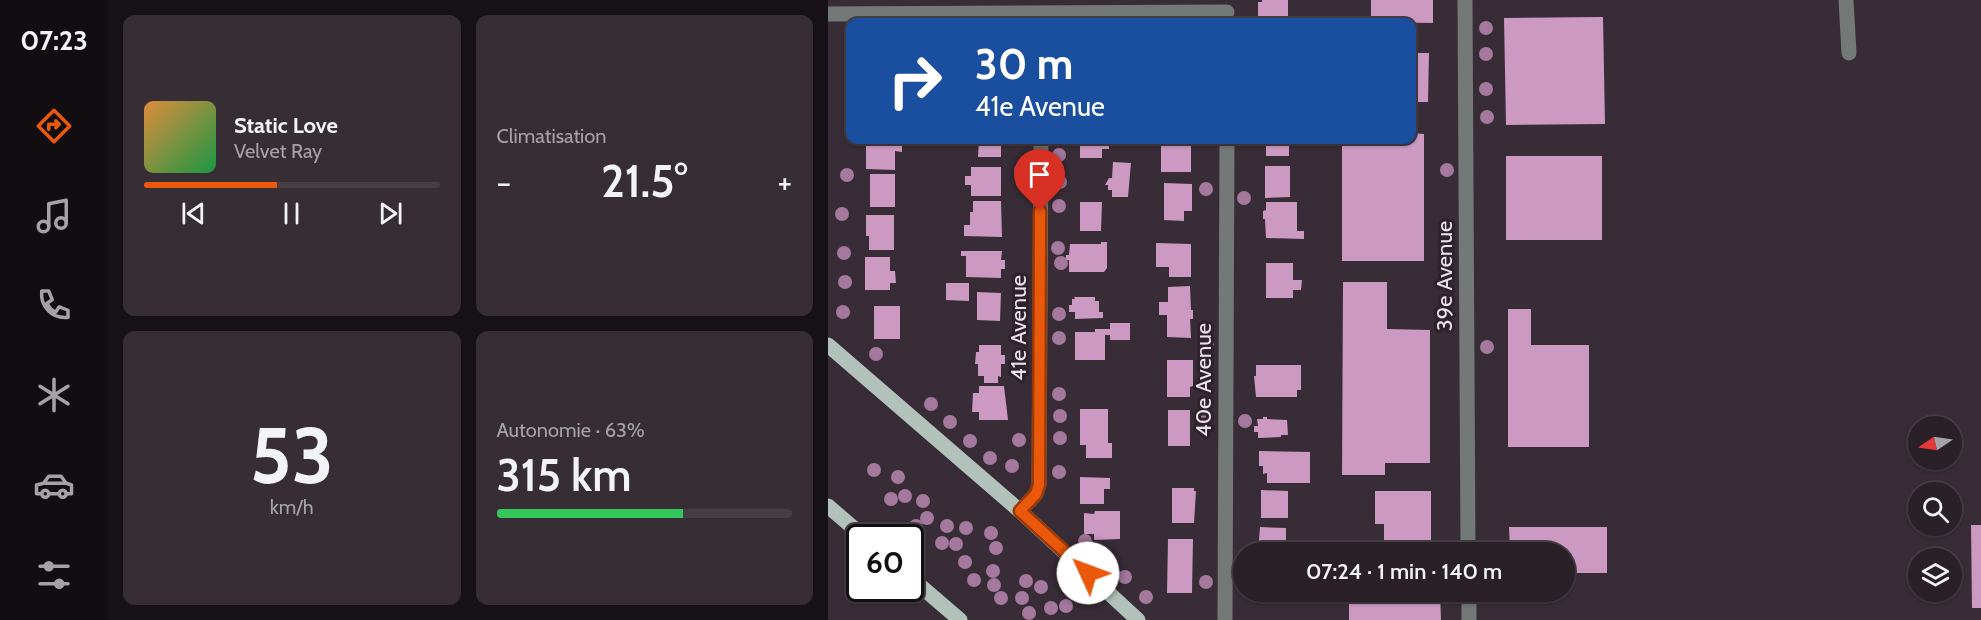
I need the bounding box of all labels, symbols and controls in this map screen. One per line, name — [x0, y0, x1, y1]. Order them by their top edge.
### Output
text: 07:23 — [20, 24, 88, 57]
text: 30 m — [975, 38, 1073, 90]
icon: right — [876, 42, 954, 120]
text: 41e Avenue — [975, 90, 1105, 123]
icon: directions — [33, 105, 75, 147]
text: Static Love — [234, 112, 338, 139]
text: Climatisation — [497, 124, 607, 148]
text: Velvet Ray — [234, 139, 322, 163]
pin — [1014, 149, 1065, 211]
text: 21.5° — [601, 154, 688, 208]
icon: arrive — [1023, 158, 1056, 191]
text: − — [497, 162, 511, 202]
text: + — [777, 162, 792, 202]
icon: music — [33, 195, 75, 237]
icon: previous — [177, 197, 210, 230]
icon: pause — [275, 197, 308, 230]
icon: next — [374, 197, 407, 230]
street label: 39e Avenue — [1431, 221, 1458, 331]
street label: 41e Avenue — [1005, 275, 1032, 381]
icon: phone — [33, 284, 75, 326]
street label: 40e Avenue — [1190, 323, 1217, 437]
icon: climate — [33, 374, 75, 416]
text: 53 — [250, 408, 334, 503]
north arrow — [1908, 416, 1962, 470]
map controls — [1908, 416, 1962, 602]
text: Autonomie · 63% — [497, 418, 645, 442]
text: 315 km — [497, 448, 632, 502]
icon: car — [33, 464, 75, 506]
button: search — [1908, 482, 1962, 536]
text: km/h — [270, 495, 314, 519]
speed limit sign: 60 — [846, 524, 924, 602]
position arrow — [1056, 541, 1120, 605]
button: layers — [1908, 548, 1962, 602]
icon: filters — [33, 554, 75, 596]
text: 07:24 · 1 min · 140 m — [1306, 558, 1502, 585]

